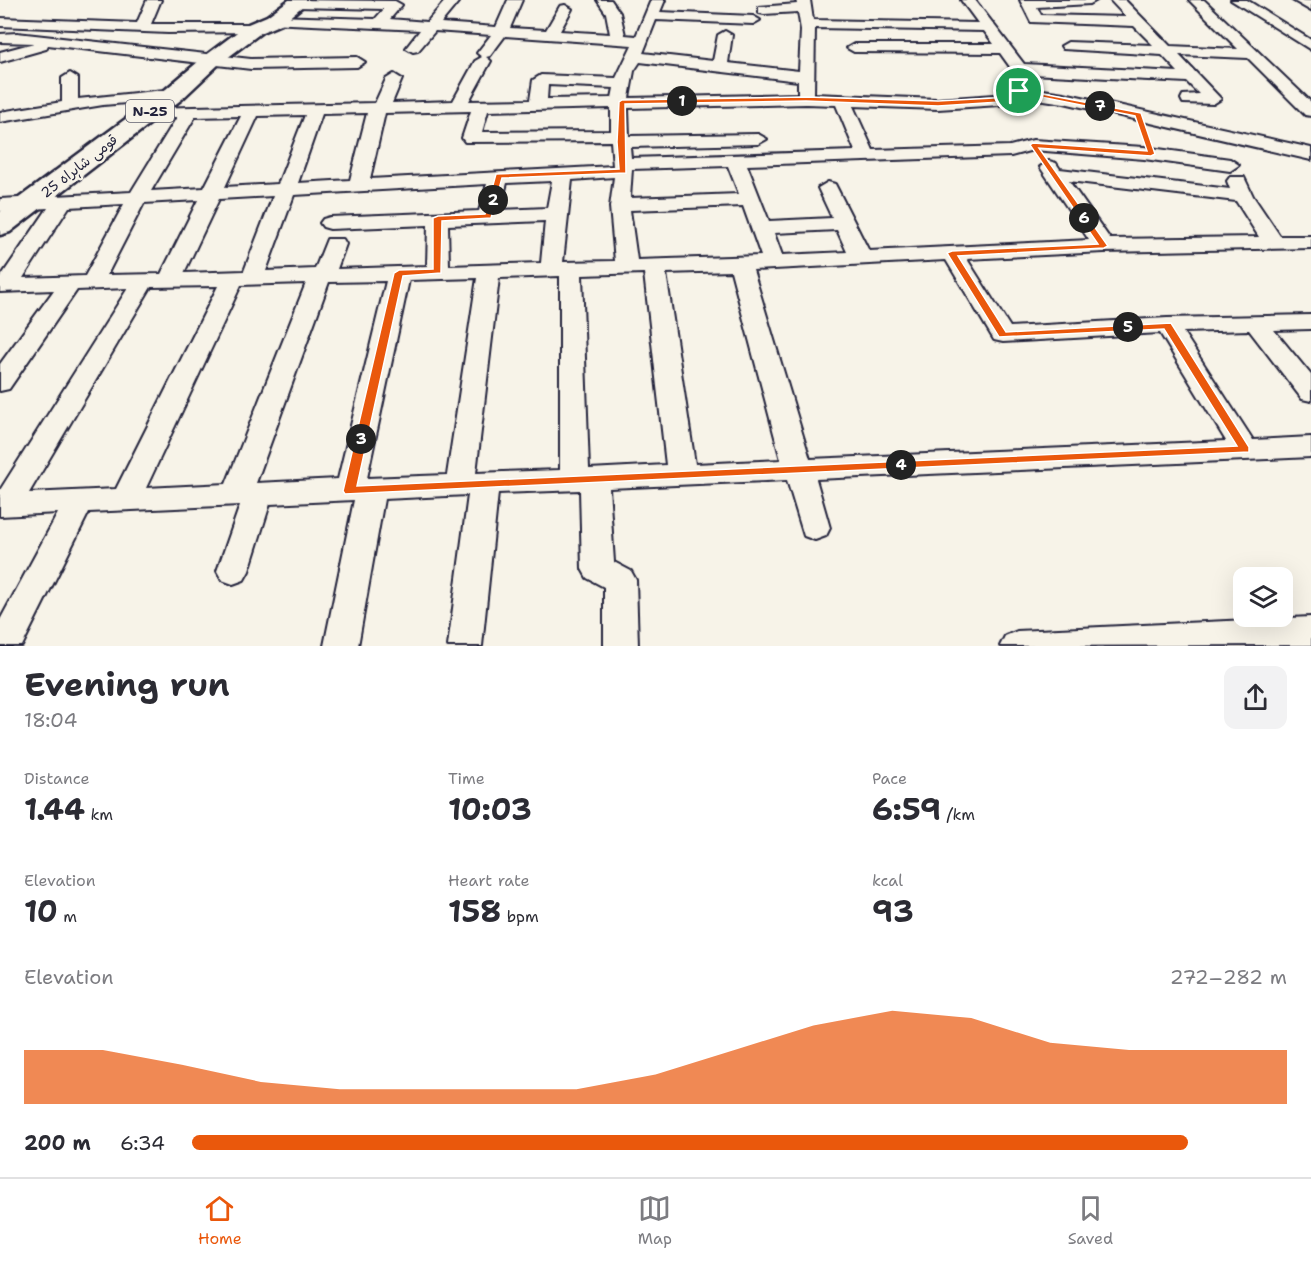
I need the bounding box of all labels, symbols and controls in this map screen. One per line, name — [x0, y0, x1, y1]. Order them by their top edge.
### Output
pin — [993, 65, 1044, 116]
icon: arrive — [1002, 74, 1035, 107]
pin: 1 — [667, 86, 697, 116]
text: 1 — [678, 90, 686, 111]
pin: 7 — [1085, 91, 1115, 121]
text: 7 — [1094, 95, 1106, 116]
road number: N-25 — [126, 100, 174, 122]
street label: قومی شاہراہ 25 — [37, 130, 122, 203]
pin: 2 — [478, 185, 508, 215]
text: 2 — [487, 189, 499, 210]
pin: 6 — [1069, 203, 1099, 233]
text: 6 — [1078, 207, 1090, 228]
pin: 5 — [1113, 312, 1143, 342]
text: 5 — [1123, 316, 1133, 337]
pin: 3 — [346, 424, 376, 454]
text: 3 — [355, 428, 367, 449]
pin: 4 — [886, 450, 916, 480]
text: 4 — [895, 454, 907, 475]
map controls — [1233, 567, 1293, 627]
button: layers — [1233, 567, 1293, 627]
text: Evening run — [24, 662, 230, 707]
button: share — [1224, 666, 1287, 729]
text: 18:04 — [24, 707, 77, 733]
text: Distance — [24, 768, 90, 789]
text: Time — [448, 768, 485, 789]
text: Pace — [872, 768, 907, 789]
text: 1.44 — [24, 789, 85, 830]
text: 10:03 — [448, 789, 532, 830]
text: 6:59 — [872, 789, 941, 830]
text: km — [85, 804, 113, 825]
text: /km — [941, 804, 975, 825]
text: Elevation — [24, 870, 96, 891]
text: Heart rate — [448, 870, 530, 891]
text: kcal — [872, 870, 903, 891]
text: 10 — [24, 891, 58, 932]
text: 158 — [448, 891, 501, 932]
text: 93 — [872, 891, 914, 932]
text: m — [58, 906, 77, 927]
text: bpm — [501, 906, 539, 927]
text: Elevation — [24, 964, 114, 990]
text: 272–282 m — [1170, 964, 1287, 990]
text: 200 m — [24, 1130, 91, 1156]
text: 6:34 — [120, 1130, 165, 1156]
tab: Home — [198, 1192, 242, 1249]
tab: Map — [638, 1192, 672, 1249]
tab: Saved — [1068, 1192, 1113, 1249]

